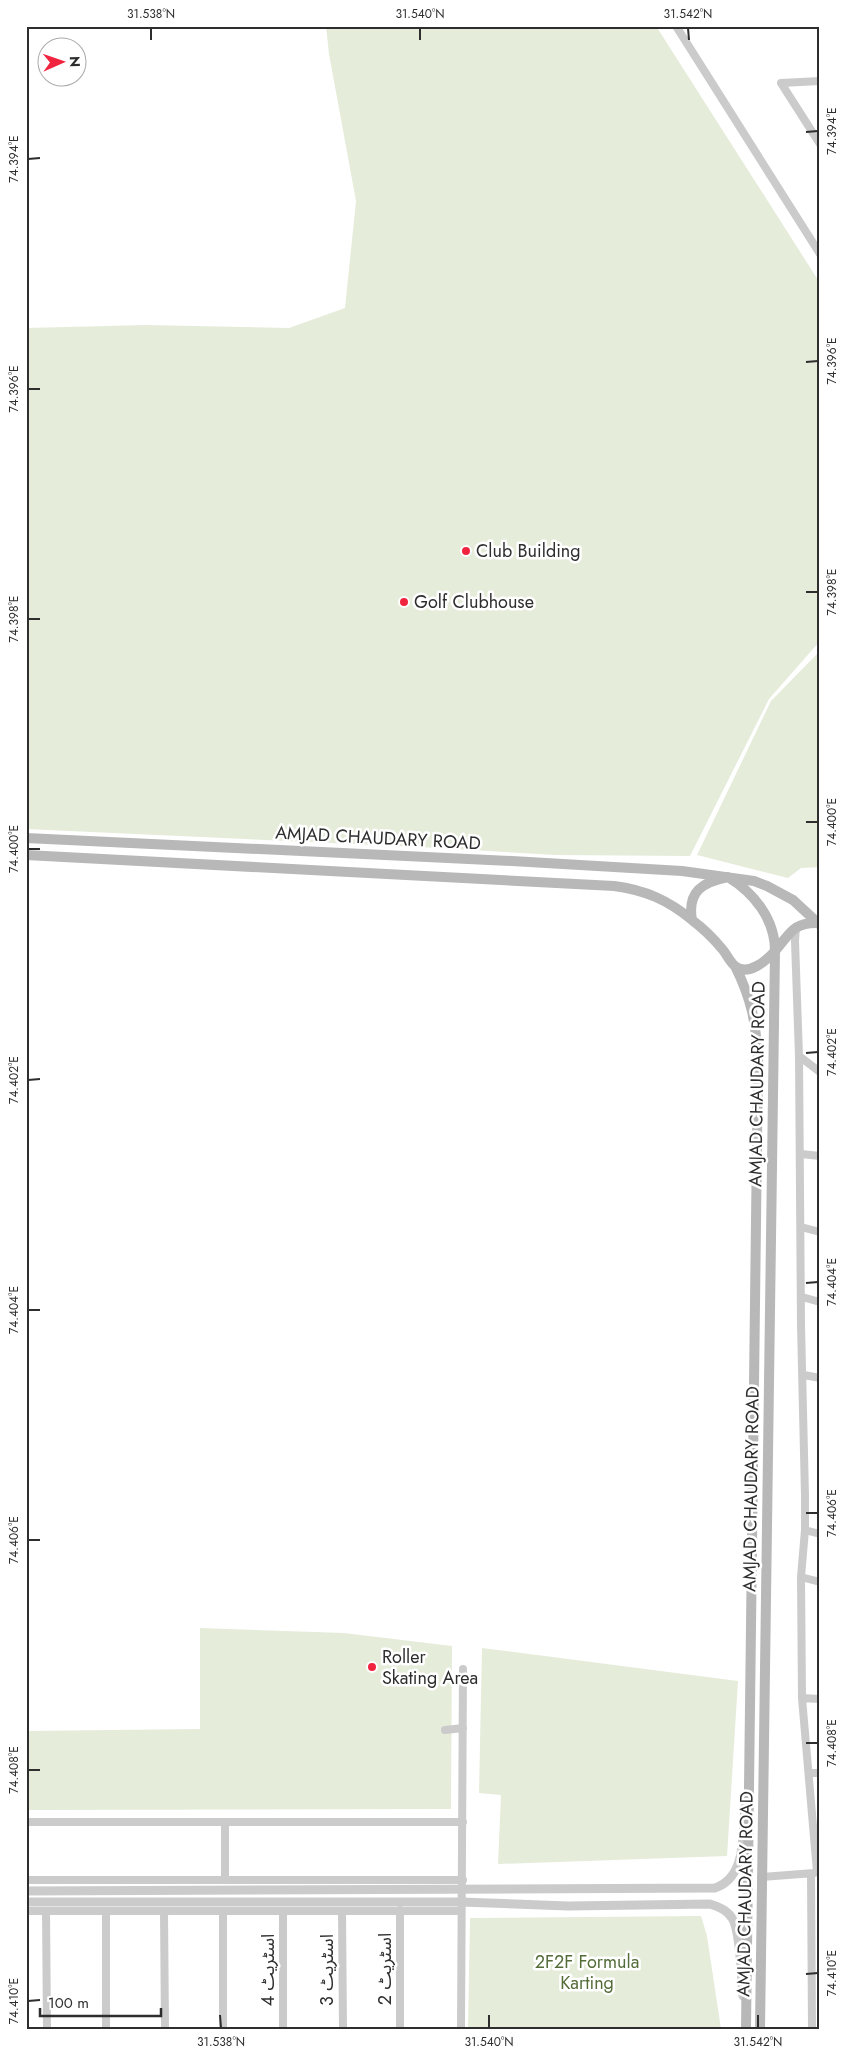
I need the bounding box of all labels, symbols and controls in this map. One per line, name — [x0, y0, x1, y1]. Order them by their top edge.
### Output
text: 31.538°N — [127, 5, 175, 23]
text: 31.540°N — [395, 5, 445, 23]
text: 31.542°N — [664, 5, 712, 23]
north arrow — [38, 38, 88, 88]
text: N — [65, 56, 85, 67]
text: 74.394°E — [823, 107, 841, 155]
text: 74.394°E — [5, 135, 23, 183]
text: 74.396°E — [823, 337, 841, 385]
text: 74.396°E — [5, 365, 23, 413]
place label: Club Building — [476, 538, 581, 564]
marker: Club Building — [460, 545, 472, 557]
text: 74.398°E — [823, 569, 841, 615]
place label: Golf Clubhouse — [414, 589, 534, 615]
text: 74.398°E — [5, 596, 23, 642]
marker: Golf Clubhouse — [398, 596, 410, 608]
text: 74.400°E — [823, 798, 841, 846]
street label: AMJAD CHAUDARY ROAD — [275, 820, 481, 856]
text: 74.400°E — [5, 825, 23, 873]
street label: AMJAD CHAUDARY ROAD — [742, 981, 772, 1187]
text: 74.402°E — [823, 1028, 841, 1076]
text: 74.402°E — [5, 1056, 23, 1104]
text: 74.404°E — [823, 1258, 841, 1306]
text: 74.404°E — [5, 1286, 23, 1334]
street label: AMJAD CHAUDARY ROAD — [736, 1386, 766, 1592]
text: 74.406°E — [823, 1489, 841, 1537]
text: 74.406°E — [5, 1516, 23, 1564]
place label: Roller Skating Area — [382, 1644, 478, 1691]
marker: Roller Skating Area — [366, 1661, 378, 1673]
text: 74.408°E — [823, 1719, 841, 1767]
text: 74.408°E — [5, 1746, 23, 1794]
street label: AMJAD CHAUDARY ROAD — [730, 1791, 760, 1997]
street label: اسٹریٹ 2 — [372, 1933, 398, 2005]
street label: اسٹریٹ 4 — [255, 1934, 281, 2006]
street label: اسٹریٹ 3 — [314, 1934, 340, 2006]
park label: 2F2F Formula Karting — [535, 1949, 639, 1996]
text: 74.410°E — [823, 1950, 841, 1996]
text: 74.410°E — [5, 1978, 23, 2024]
scale bar — [40, 1985, 161, 2017]
text: 100 m — [48, 1992, 89, 2014]
text: 31.538°N — [197, 2033, 245, 2051]
text: 31.540°N — [464, 2033, 514, 2051]
text: 31.542°N — [734, 2033, 782, 2051]

